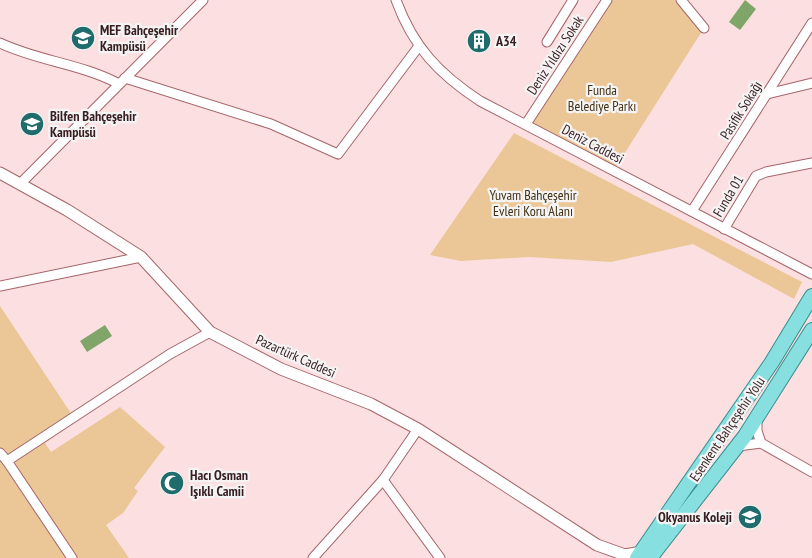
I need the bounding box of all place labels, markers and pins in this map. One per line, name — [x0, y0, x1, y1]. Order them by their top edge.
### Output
place label: MEF Bahçeşehir Kampüsü — [100, 21, 179, 55]
school or university icon: MEF Bahçeşehir Kampüsü — [70, 25, 96, 51]
building icon: A34 — [466, 28, 492, 54]
place label: A34 — [495, 32, 517, 50]
place label: Bilfen Bahçeşehir Kampüsü — [50, 107, 137, 141]
school or university icon: Bilfen Bahçeşehir Kampüsü — [19, 111, 45, 137]
place label: Hacı Osman Işıklı Camii — [190, 466, 248, 500]
mosque icon: Hacı Osman Işıklı Camii — [159, 470, 185, 496]
school or university icon: Okyanus Koleji — [737, 504, 763, 530]
place label: Okyanus Koleji — [658, 508, 732, 526]

